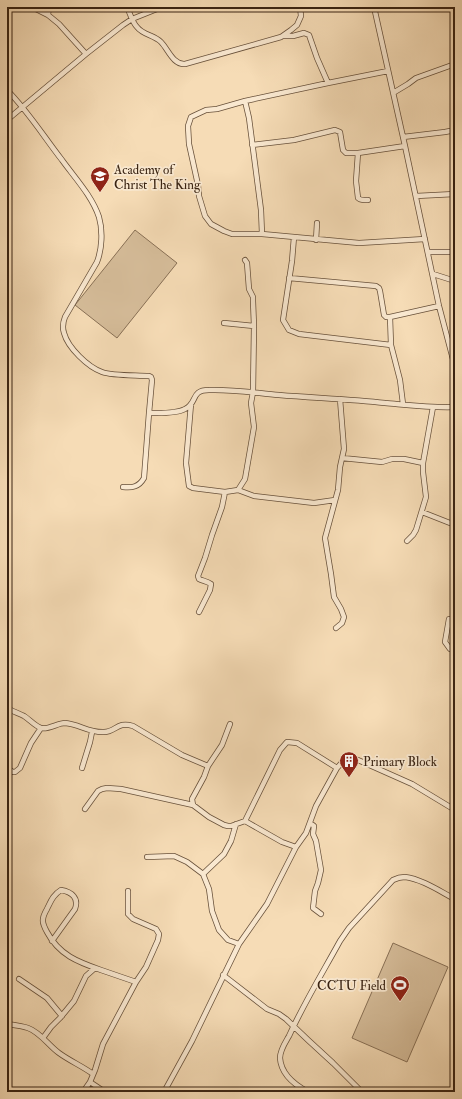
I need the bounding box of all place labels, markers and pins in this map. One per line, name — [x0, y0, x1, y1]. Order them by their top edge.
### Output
place label: Academy of Christ The King — [113, 162, 201, 193]
school or university icon: Academy of Christ The King — [89, 165, 111, 193]
building icon: Primary Block — [338, 750, 360, 778]
place label: Primary Block — [363, 754, 438, 771]
sports icon: CCTU Field — [389, 974, 411, 1002]
place label: CCTU Field — [317, 978, 387, 994]

